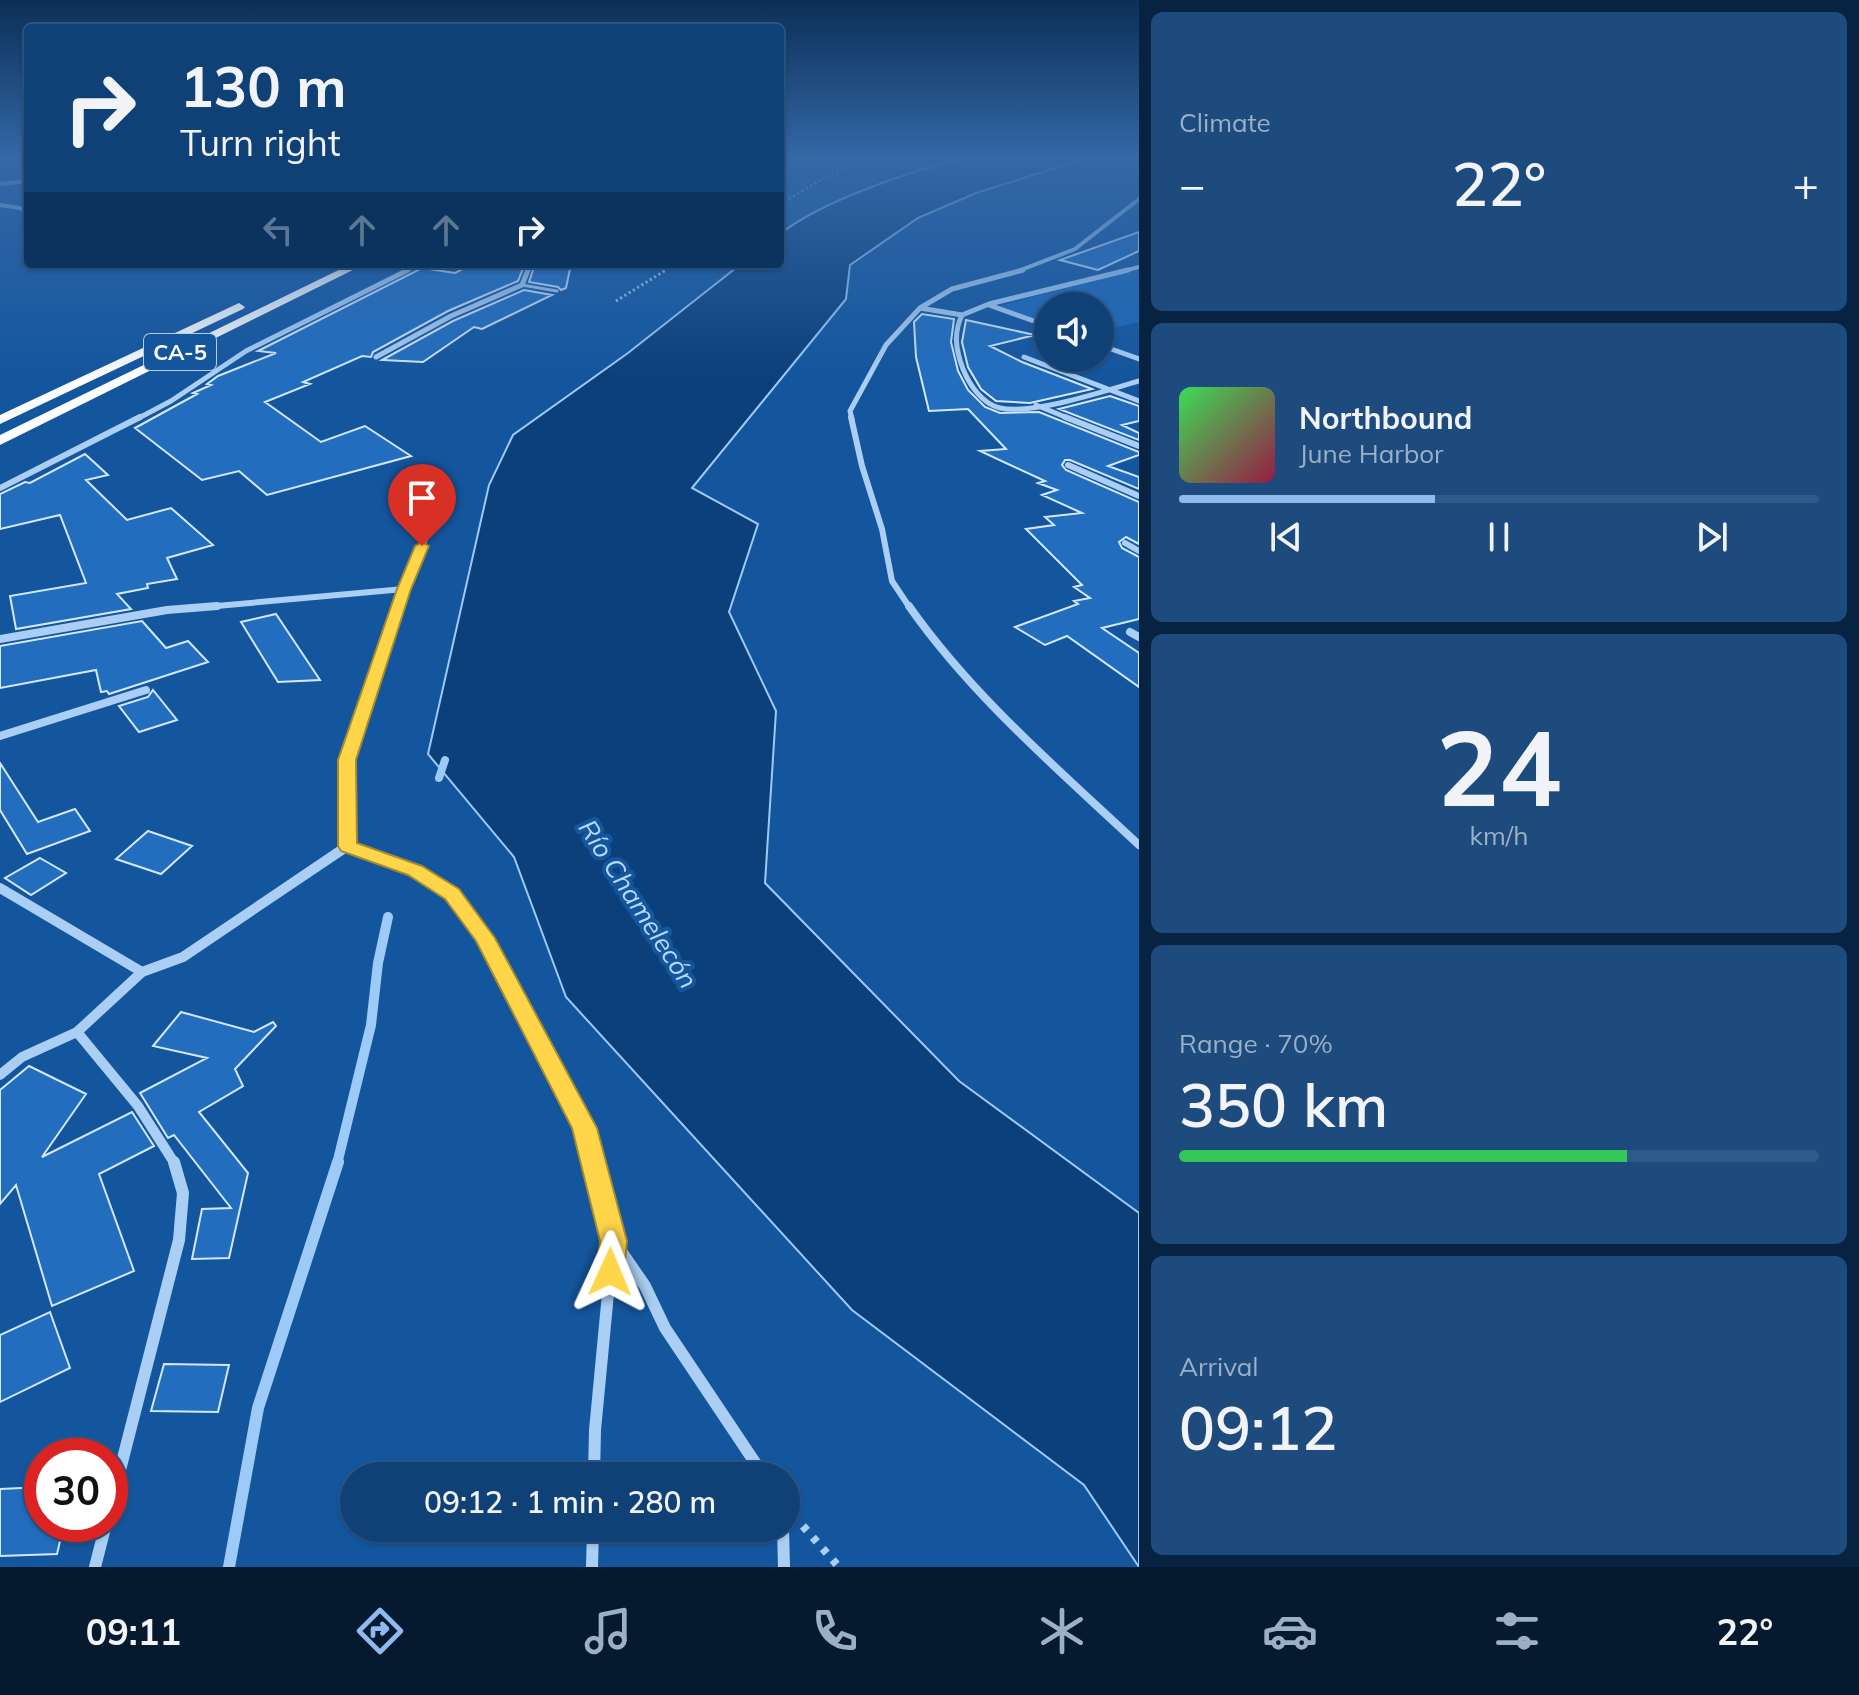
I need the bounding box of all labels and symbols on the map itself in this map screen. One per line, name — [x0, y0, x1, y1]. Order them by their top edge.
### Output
road number: CA-5 — [144, 334, 216, 370]
pin — [388, 464, 456, 546]
water label: Río Chamelecón — [572, 813, 705, 994]
position arrow — [568, 1230, 652, 1314]
speed limit sign: 30 — [24, 1438, 128, 1542]

